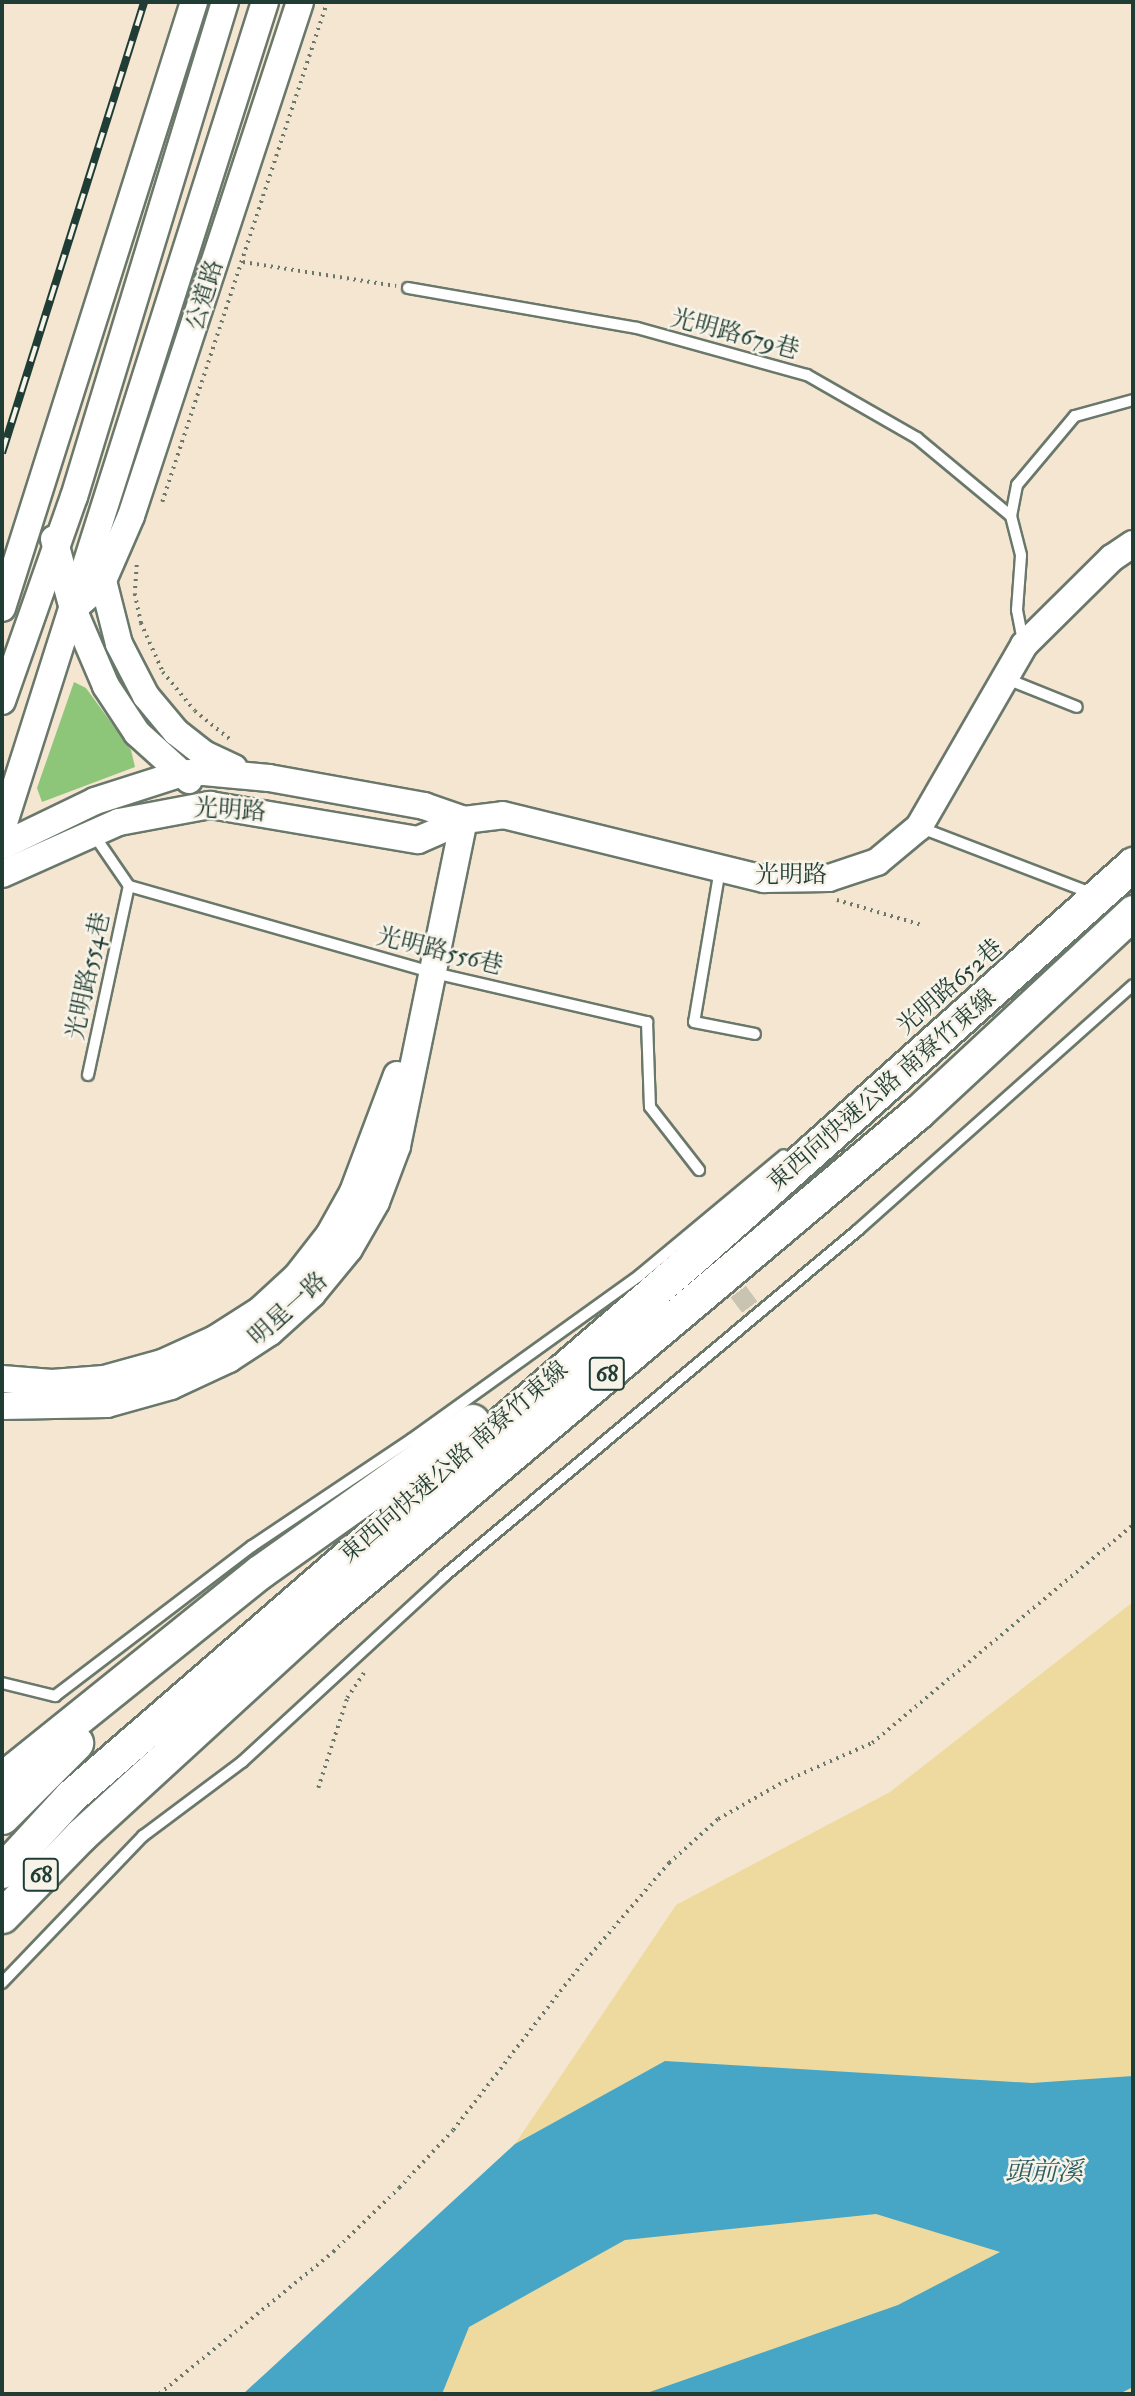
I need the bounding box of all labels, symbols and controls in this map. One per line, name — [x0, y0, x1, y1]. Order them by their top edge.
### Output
street label: 公道路 — [181, 256, 229, 334]
street label: 光明路679巷 — [668, 303, 802, 365]
street label: 光明路 — [193, 793, 267, 827]
street label: 光明路 — [755, 861, 827, 889]
street label: 光明路554巷 — [60, 910, 116, 1042]
street label: 光明路556巷 — [374, 921, 506, 981]
street label: 光明路652巷 — [891, 933, 1009, 1041]
street label: 東西向快速公路 南寮竹東線 — [762, 983, 1002, 1197]
street label: 明星一路 — [243, 1266, 333, 1352]
road number: 68 — [588, 1354, 626, 1394]
street label: 東西向快速公路 南寮竹東線 — [334, 1355, 574, 1569]
road number: 68 — [22, 1856, 60, 1894]
water label: 頭前溪 — [1005, 2157, 1083, 2189]

